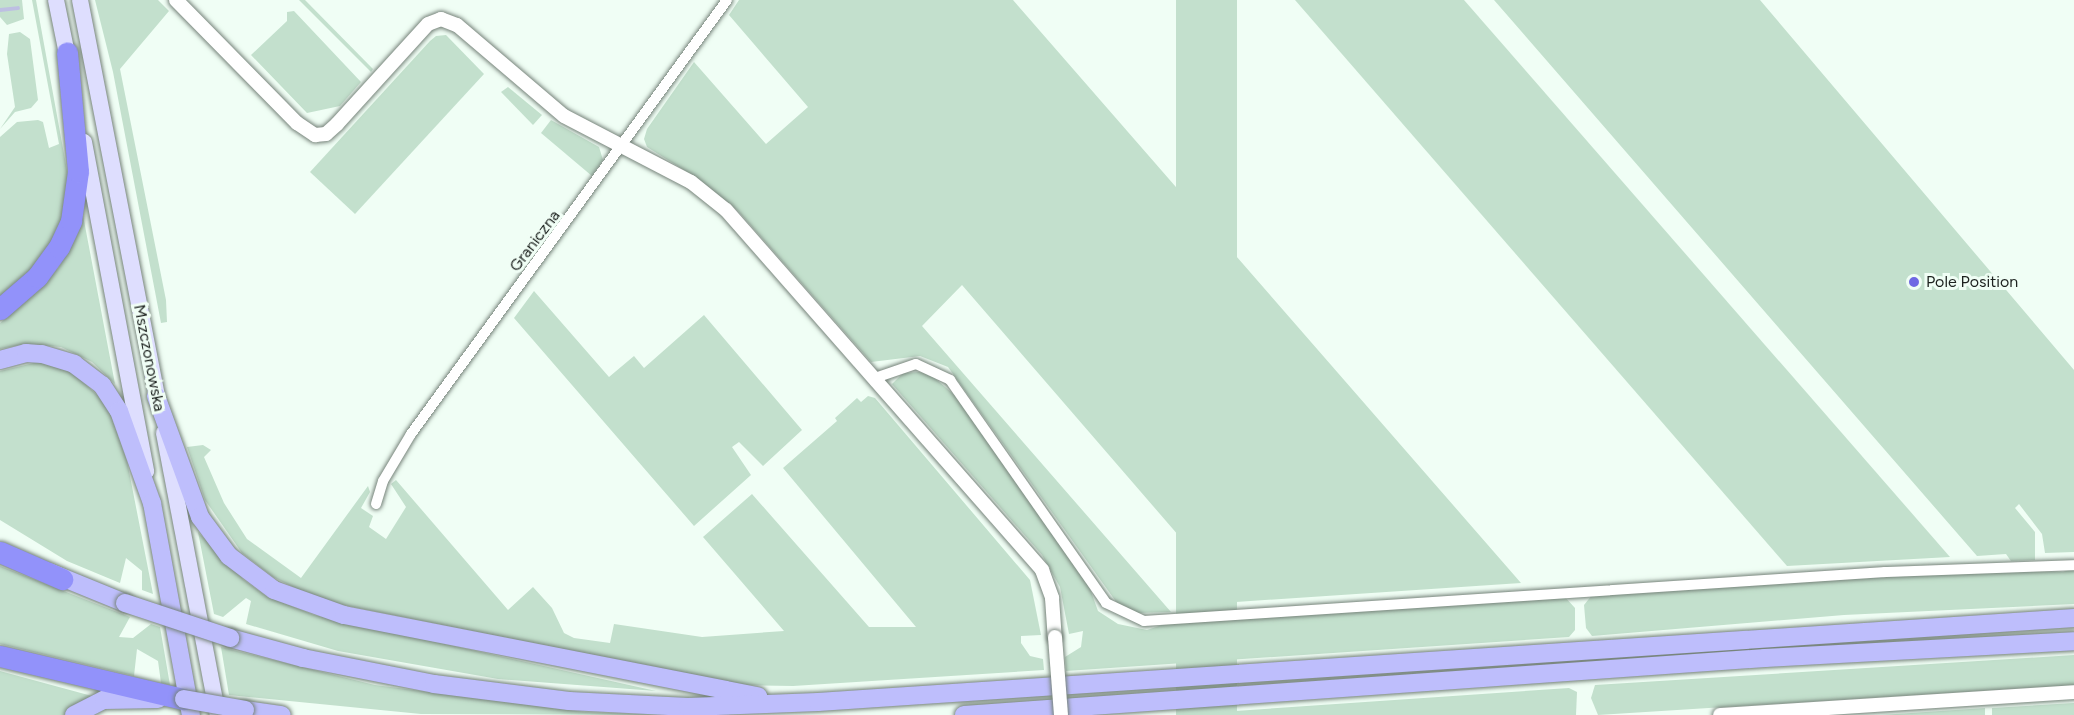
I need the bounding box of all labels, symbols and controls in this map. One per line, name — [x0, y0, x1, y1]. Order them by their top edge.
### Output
street label: Graniczna — [506, 206, 564, 276]
place label: Pole Position — [1926, 272, 2018, 292]
marker: Pole Position — [1907, 275, 1921, 289]
street label: Mszczonowska — [129, 303, 169, 413]

